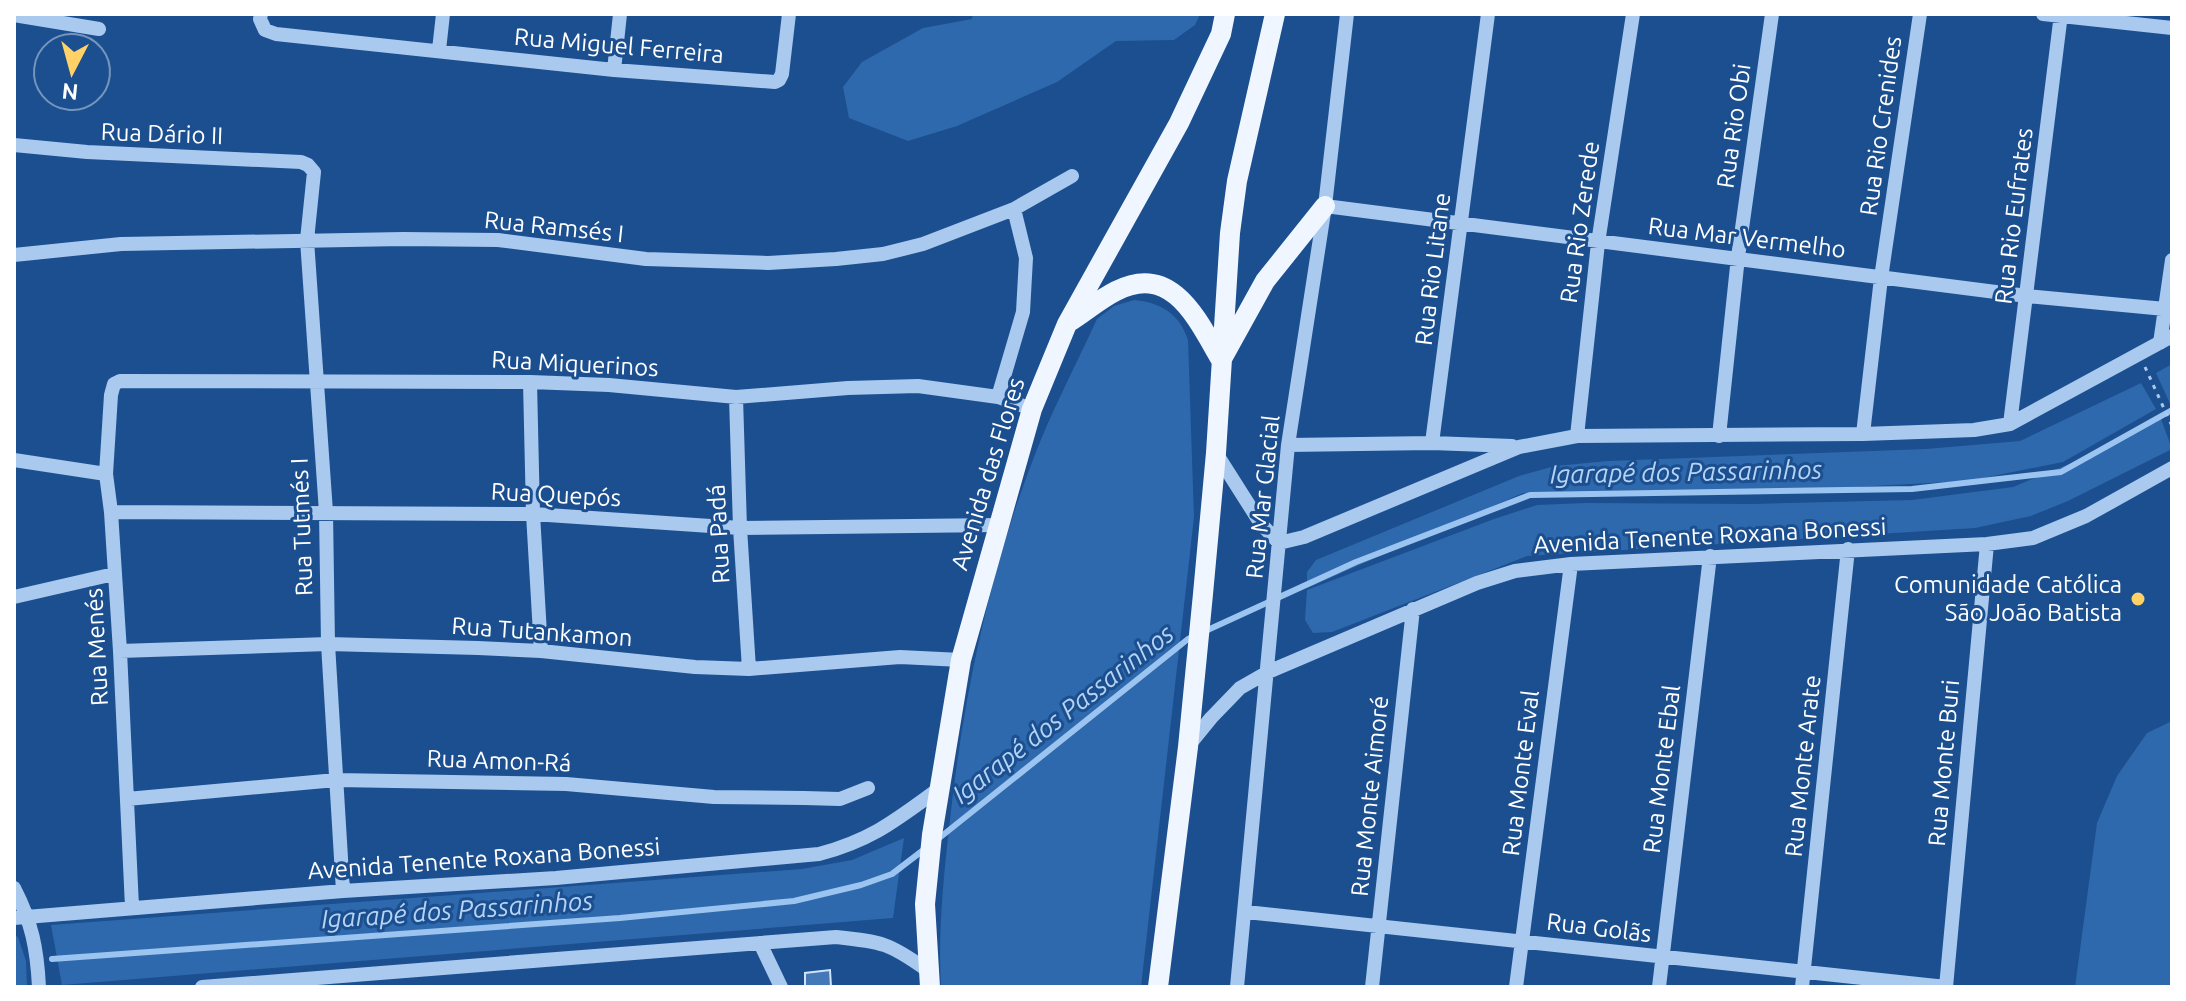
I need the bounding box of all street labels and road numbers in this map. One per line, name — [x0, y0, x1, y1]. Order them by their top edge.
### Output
street label: Rua Miguel Ferreira — [513, 23, 725, 68]
street label: Rua Rio Crenides — [1855, 34, 1906, 217]
street label: Rua Rio Obi — [1711, 62, 1756, 190]
street label: Rua Dário II — [100, 118, 224, 149]
street label: Rua Rio Eufrates — [1989, 126, 2038, 306]
street label: Rua Rio Zerede — [1555, 139, 1604, 305]
street label: Rua Rio Litane — [1410, 191, 1455, 347]
street label: Rua Ramsés I — [483, 206, 625, 247]
street label: Rua Mar Vermelho — [1647, 212, 1847, 263]
street label: Rua Miquerinos — [491, 346, 659, 381]
street label: Avenida das Flores — [945, 374, 1030, 573]
street label: Rua Mar Glacial — [1240, 414, 1285, 580]
street label: Rua Tutmés I — [286, 457, 317, 597]
street label: Rua Quepós — [490, 478, 622, 511]
street label: Rua Padá — [702, 484, 735, 584]
street label: Avenida Tenente Roxana Bonessi — [1533, 513, 1887, 558]
street label: Rua Menés — [80, 587, 113, 707]
street label: Rua Tutankamon — [451, 612, 633, 651]
street label: Rua Monte Arate — [1780, 674, 1825, 858]
street label: Rua Monte Buri — [1923, 679, 1964, 847]
street label: Rua Monte Ebal — [1638, 683, 1685, 855]
street label: Rua Monte Eval — [1497, 689, 1544, 857]
street label: Rua Monte Aimoré — [1346, 694, 1393, 898]
street label: Rua Amon-Rá — [426, 744, 572, 777]
street label: Avenida Tenente Roxana Bonessi — [307, 833, 661, 884]
street label: Rua Golãs — [1545, 908, 1653, 947]

